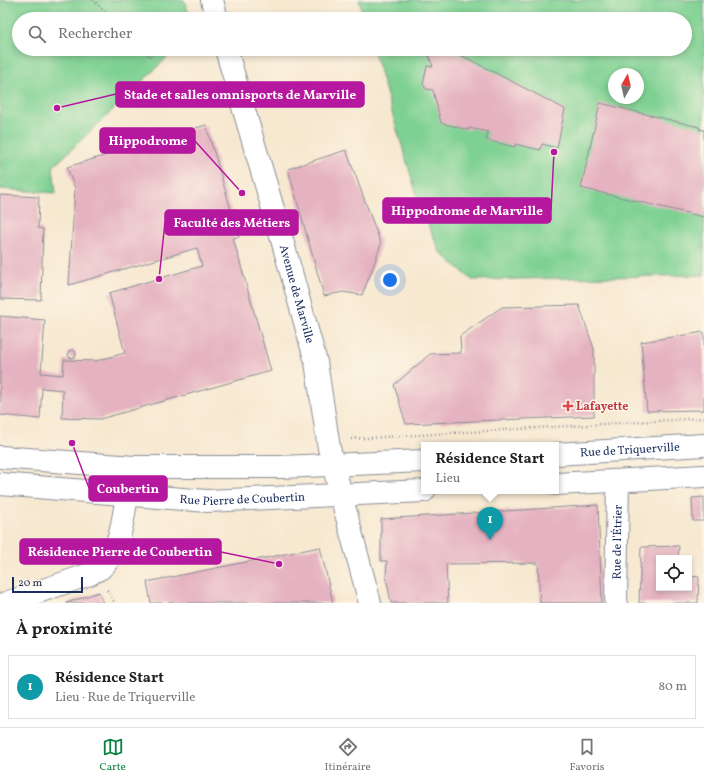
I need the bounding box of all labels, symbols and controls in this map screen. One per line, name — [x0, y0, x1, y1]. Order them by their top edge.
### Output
search box — [12, 12, 692, 56]
icon: search — [26, 23, 48, 45]
text: Rechercher — [58, 24, 132, 45]
north arrow — [608, 68, 644, 104]
callout: Stade et salles omnisports de Marville — [116, 82, 364, 107]
text: Stade et salles omnisports de Marville — [124, 87, 356, 105]
callout: Hippodrome — [100, 128, 195, 153]
text: Hippodrome — [109, 133, 188, 151]
callout: Hippodrome de Marville — [383, 198, 551, 223]
text: Hippodrome de Marville — [391, 203, 543, 221]
callout: Faculté des Métiers — [165, 210, 298, 235]
text: Faculté des Métiers — [174, 215, 290, 233]
street label: Avenue de Marville — [275, 243, 318, 346]
your location — [380, 270, 400, 290]
place label: Lafayette — [576, 399, 628, 415]
marker: Lafayette — [563, 401, 573, 411]
street label: Rue de Triquerville — [580, 439, 681, 462]
popup — [421, 442, 559, 494]
text: Résidence Start — [436, 449, 544, 470]
text: Lieu — [436, 470, 460, 488]
callout: Coubertin — [89, 476, 167, 501]
text: Coubertin — [97, 481, 160, 499]
street label: Rue Pierre de Coubertin — [179, 489, 306, 510]
street label: Rue de l'Étrier — [609, 505, 627, 579]
pin: 1 — [477, 507, 503, 540]
callout: Résidence Pierre de Coubertin — [20, 539, 221, 564]
text: Résidence Pierre de Coubertin — [28, 544, 213, 562]
map controls — [656, 555, 692, 591]
button: locate — [656, 555, 692, 591]
scale bar — [12, 575, 83, 594]
text: 20 m — [18, 576, 42, 591]
text: À proximité — [16, 618, 113, 641]
text: Résidence Start — [55, 668, 164, 689]
text: 1 — [27, 678, 33, 696]
text: 80 m — [658, 678, 687, 696]
text: Lieu · Rue de Triquerville — [55, 689, 195, 707]
tab: Carte — [99, 736, 126, 775]
tab: Itinéraire — [325, 736, 371, 775]
tab: Favoris — [570, 736, 605, 775]

